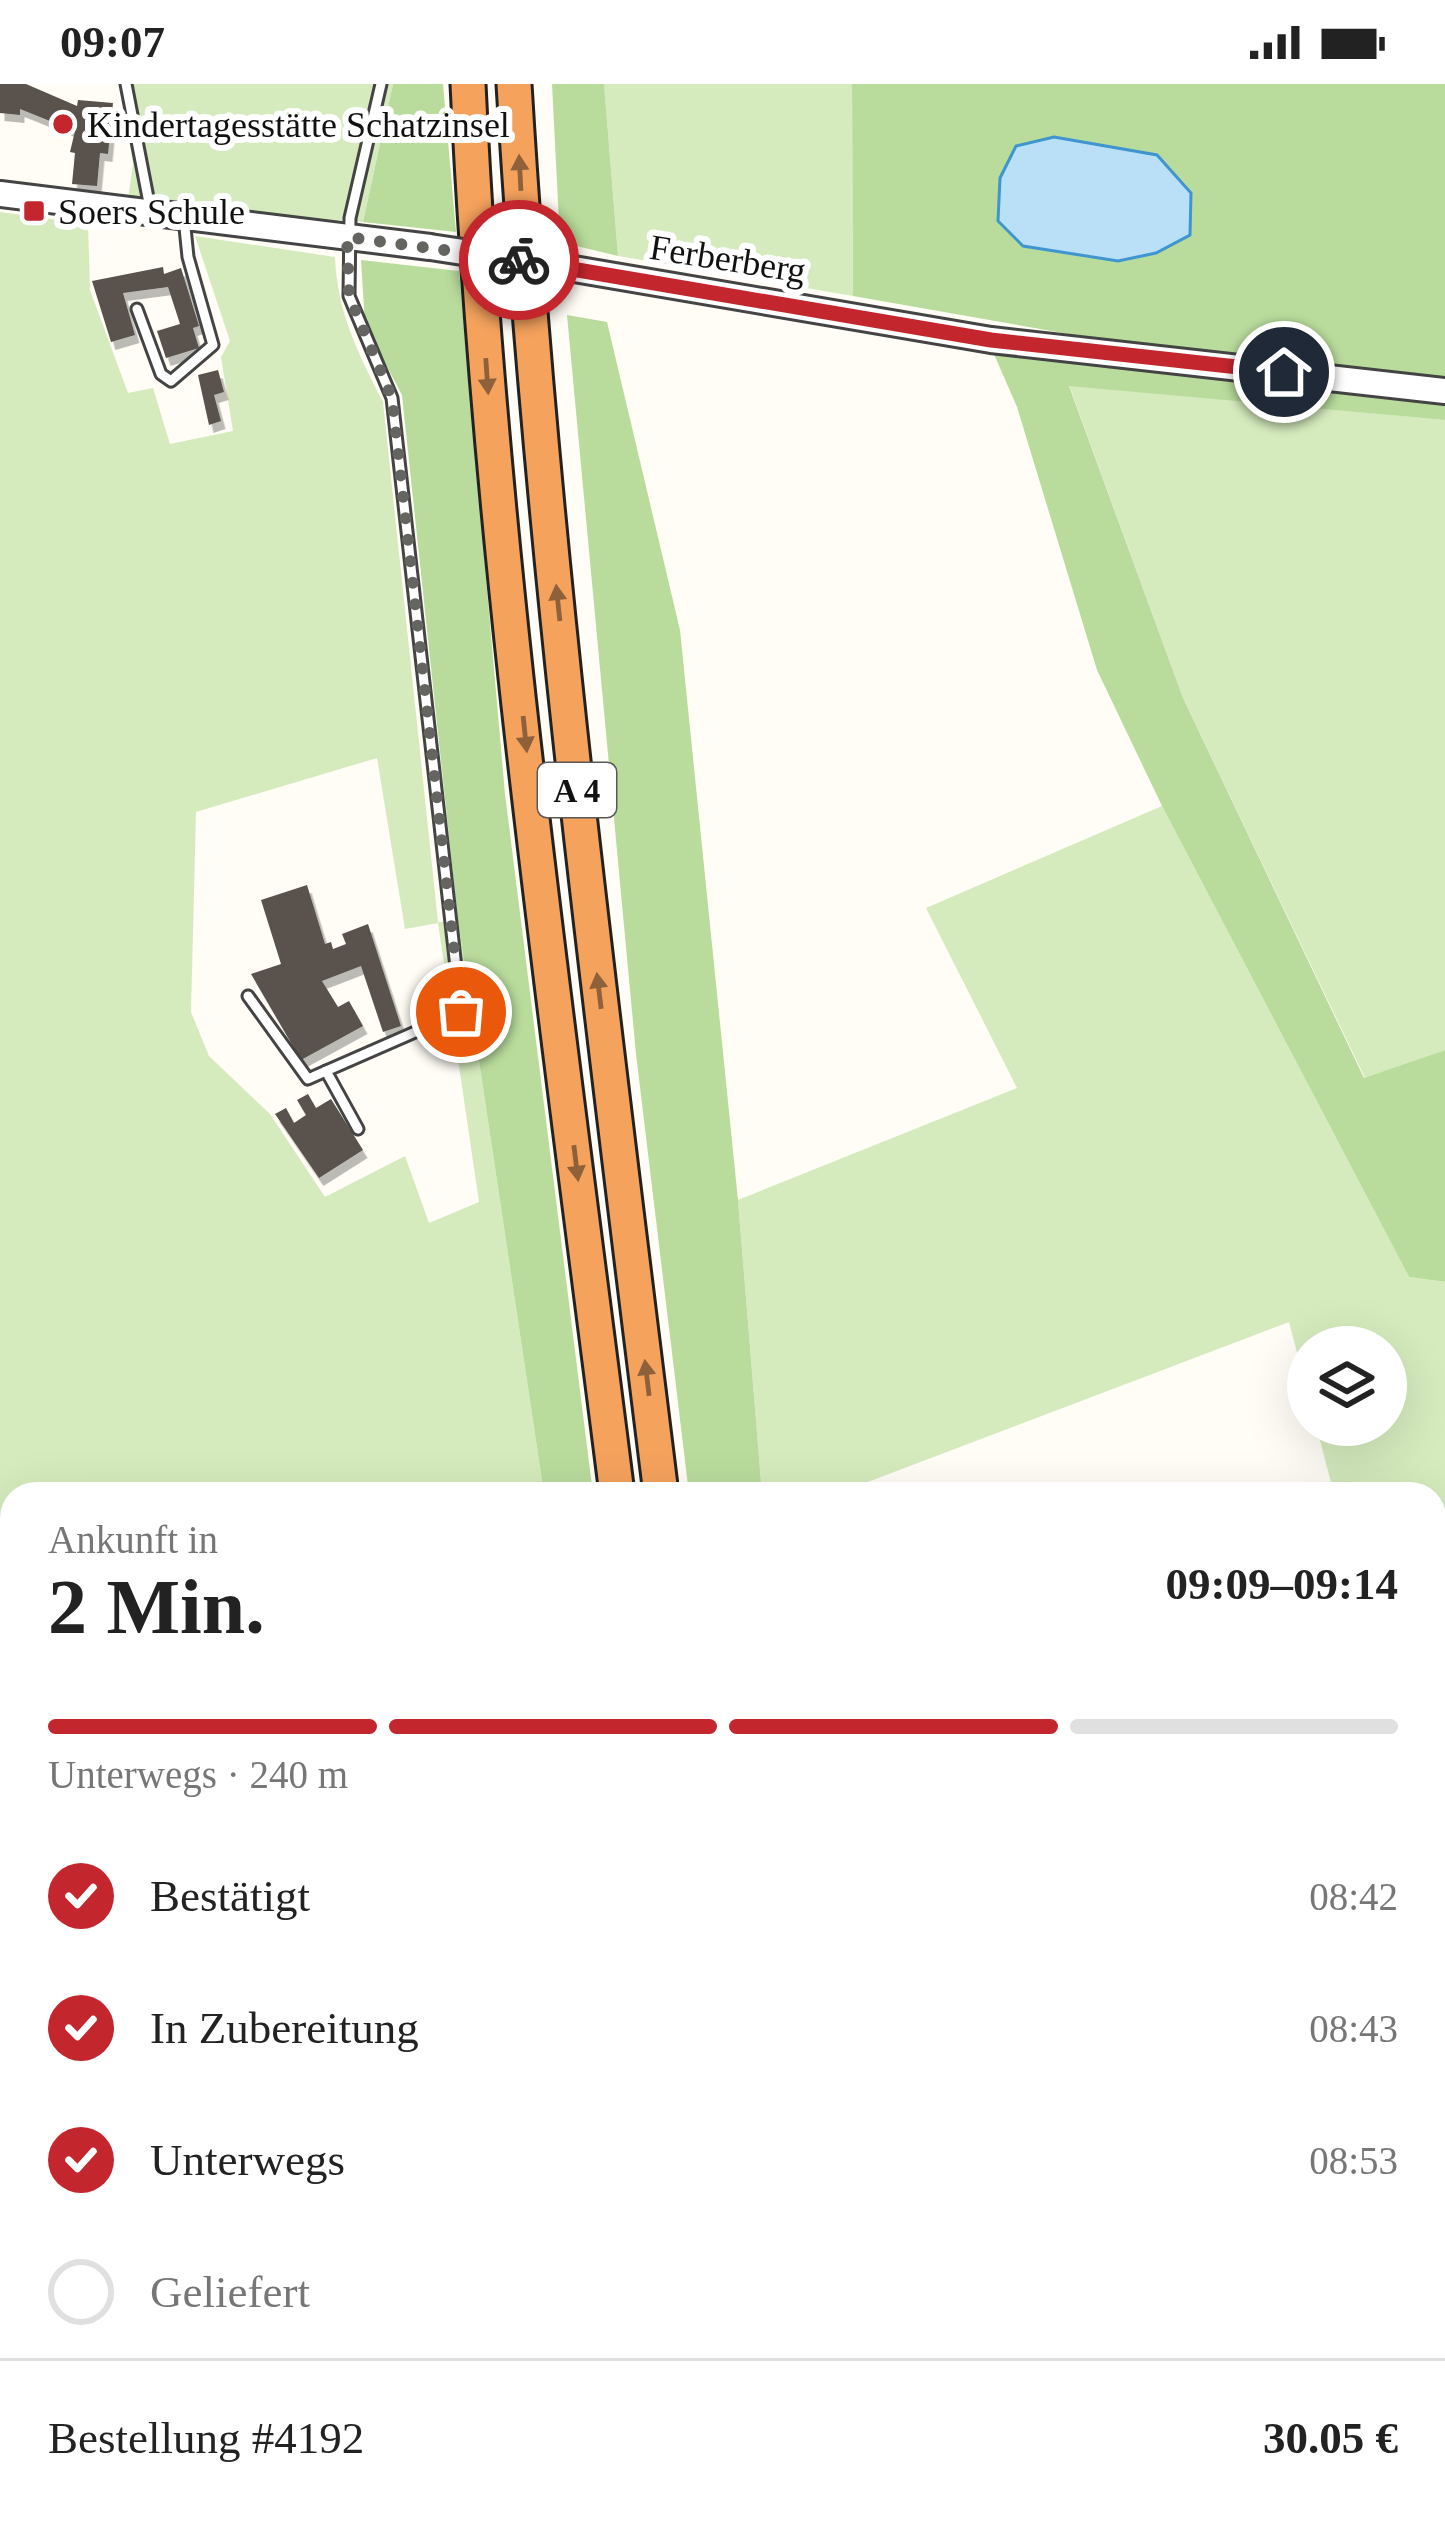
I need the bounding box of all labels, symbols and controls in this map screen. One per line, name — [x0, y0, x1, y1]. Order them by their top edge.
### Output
text: 09:07 — [60, 17, 165, 67]
place label: Kindertagesstätte Schatzinsel — [87, 105, 510, 145]
marker: Kindertagesstätte Schatzinsel — [50, 111, 76, 137]
one-way arrow — [510, 154, 529, 191]
place label: Soers Schule — [58, 192, 245, 232]
marker: Soers Schule — [21, 198, 47, 224]
courier — [459, 200, 579, 320]
icon: bike — [486, 227, 552, 293]
street label: Ferberberg — [647, 227, 809, 291]
pin — [1233, 321, 1335, 423]
icon: home — [1251, 339, 1317, 405]
one-way arrow — [478, 358, 497, 395]
one-way arrow — [548, 584, 567, 621]
one-way arrow — [515, 716, 534, 753]
road number: A 4 — [538, 763, 616, 817]
pin — [410, 961, 512, 1063]
one-way arrow — [589, 972, 608, 1009]
icon: bag — [428, 979, 494, 1045]
one-way arrow — [566, 1145, 585, 1182]
map controls — [1287, 1326, 1407, 1446]
button: layers — [1287, 1326, 1407, 1446]
one-way arrow — [637, 1359, 656, 1396]
text: Ankunft in — [48, 1518, 218, 1561]
text: 09:09–09:14 — [1166, 1559, 1398, 1609]
text: 2 Min. — [48, 1563, 265, 1650]
text: Unterwegs · 240 m — [48, 1753, 348, 1796]
icon: check — [48, 1863, 114, 1929]
text: Bestätigt — [150, 1871, 310, 1921]
text: 08:42 — [1309, 1875, 1398, 1918]
icon: check — [48, 1995, 114, 2061]
text: In Zubereitung — [150, 2003, 419, 2053]
text: 08:43 — [1309, 2007, 1398, 2050]
icon: check — [48, 2127, 114, 2193]
text: Unterwegs — [150, 2135, 345, 2185]
text: 08:53 — [1309, 2139, 1398, 2182]
text: Geliefert — [150, 2267, 310, 2317]
text: Bestellung #4192 — [48, 2413, 364, 2463]
text: 30.05 € — [1263, 2413, 1398, 2463]

